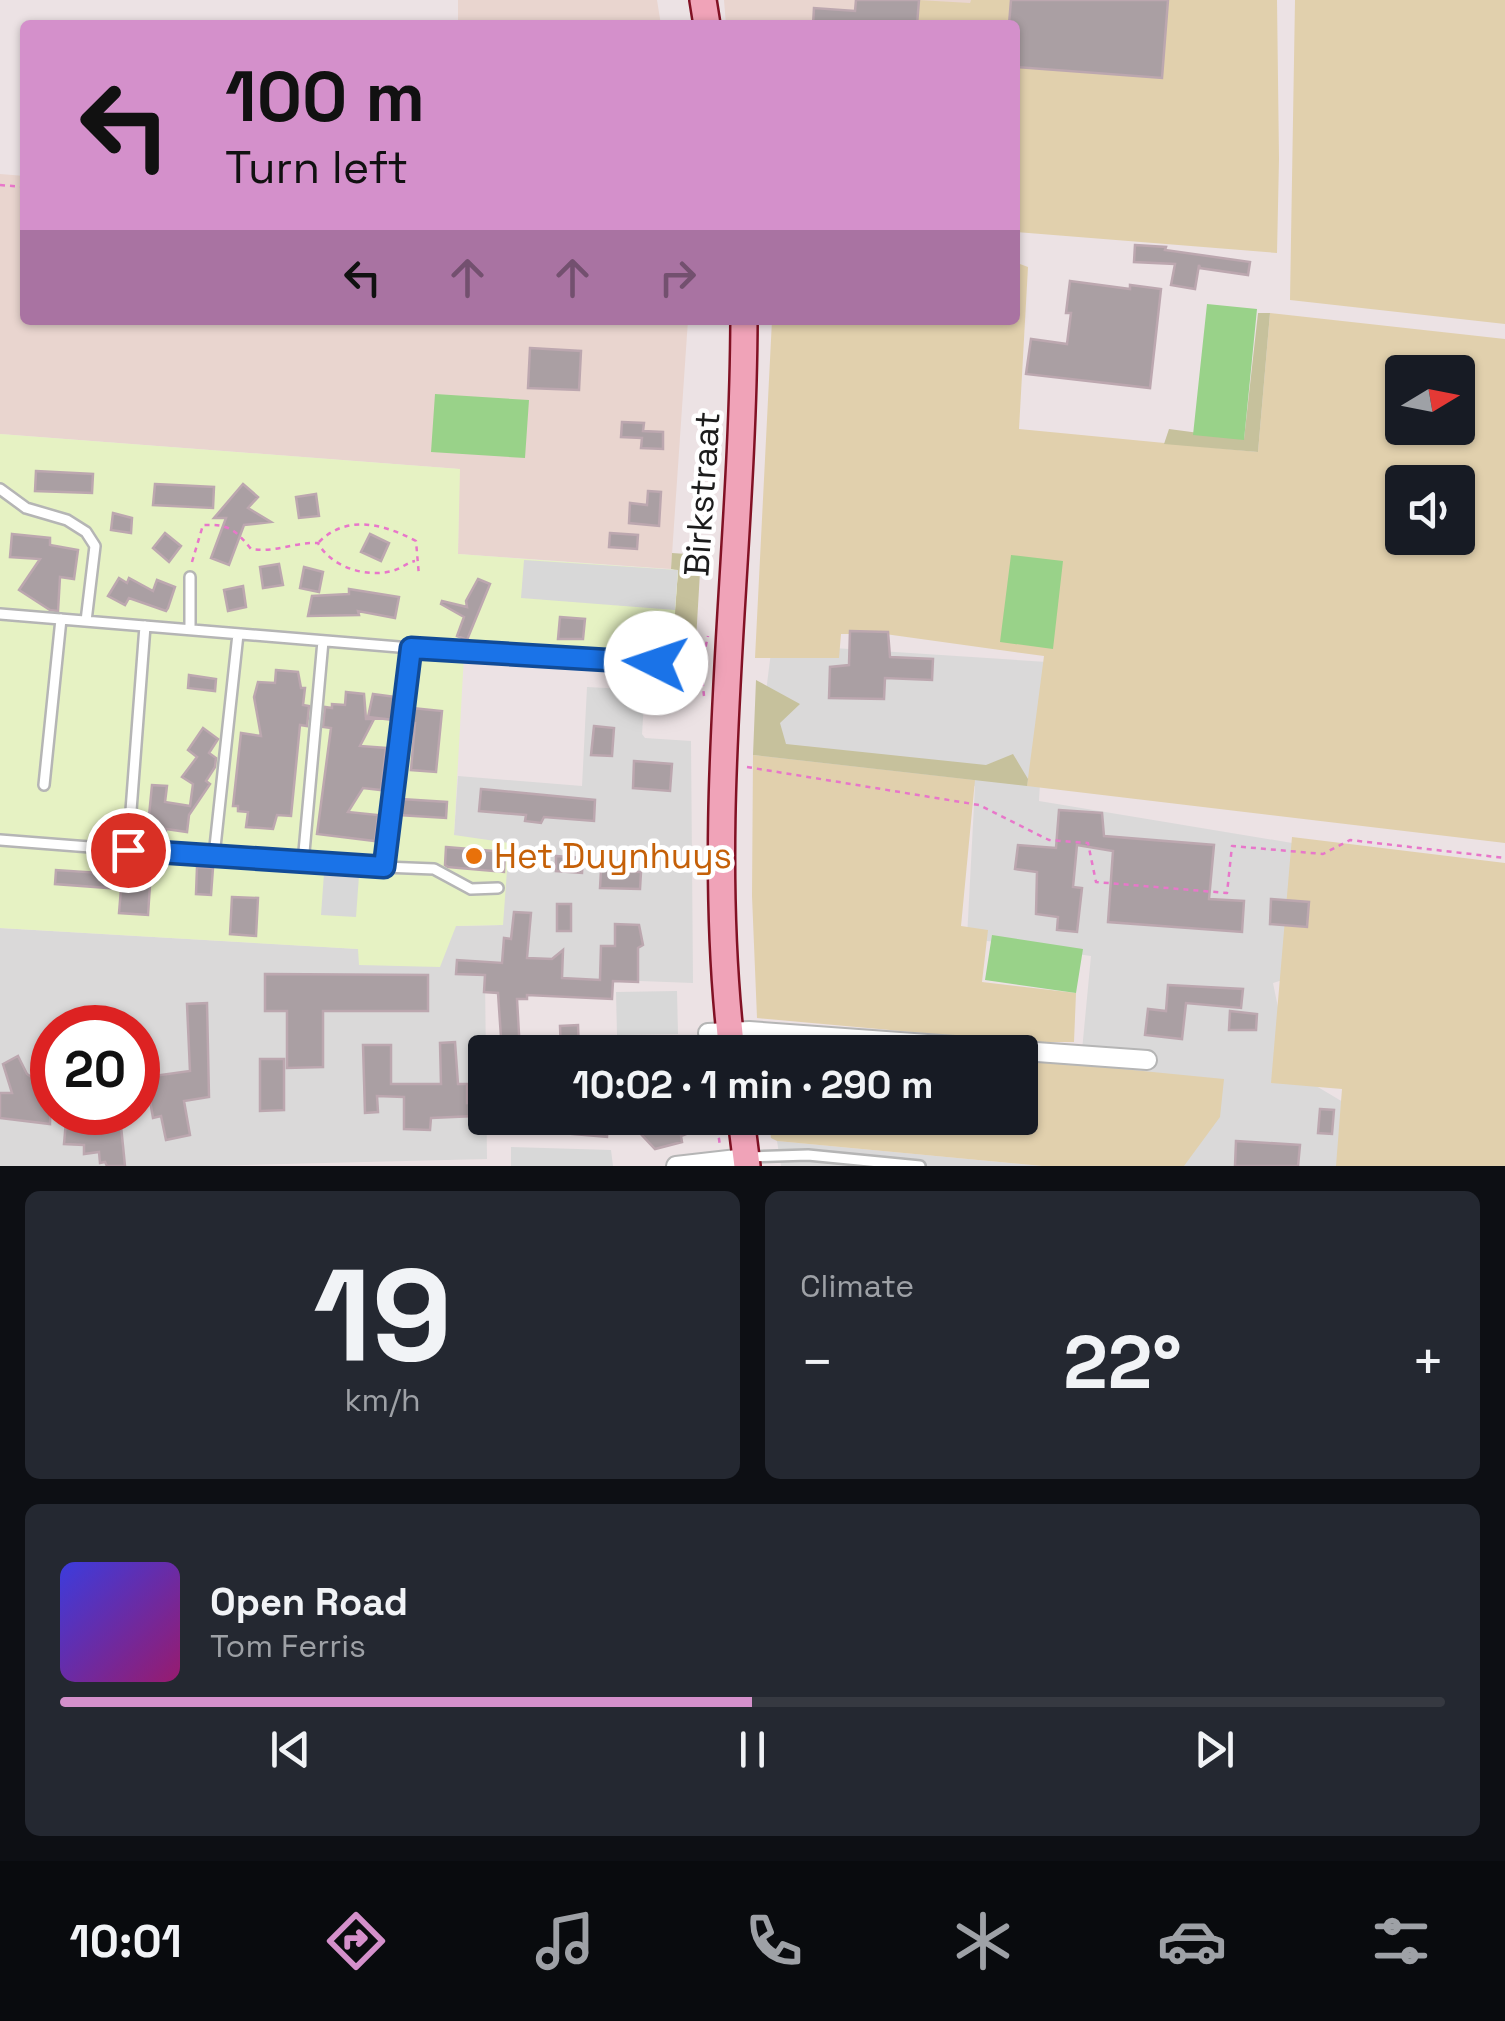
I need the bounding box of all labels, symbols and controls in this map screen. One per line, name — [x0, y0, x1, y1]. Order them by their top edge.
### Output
text: 100 m — [225, 52, 425, 141]
icon: left — [60, 60, 190, 190]
text: Turn left — [225, 139, 408, 196]
icon: left — [335, 250, 390, 305]
icon: ahead — [440, 250, 495, 305]
icon: ahead — [545, 250, 600, 305]
icon: right — [650, 250, 705, 305]
north arrow — [1385, 355, 1475, 445]
map controls — [1385, 355, 1475, 555]
street label: Birkstraat — [674, 410, 730, 578]
button: sound — [1385, 465, 1475, 555]
position arrow — [604, 611, 708, 715]
pin — [86, 808, 171, 893]
icon: arrive — [101, 823, 156, 878]
place label: Het Duynhuys — [494, 834, 732, 878]
marker: Het Duynhuys — [463, 845, 485, 867]
speed limit sign: 20 — [30, 1005, 160, 1135]
text: 10:02 · 1 min · 290 m — [573, 1061, 933, 1109]
text: 19 — [313, 1232, 452, 1398]
text: Climate — [800, 1266, 914, 1306]
text: 22° — [1063, 1314, 1182, 1410]
text: − — [800, 1327, 834, 1397]
text: + — [1411, 1327, 1445, 1397]
text: km/h — [344, 1380, 421, 1420]
text: Open Road — [210, 1578, 408, 1626]
text: Tom Ferris — [210, 1626, 366, 1666]
icon: previous — [263, 1722, 318, 1777]
icon: pause — [725, 1722, 780, 1777]
icon: next — [1187, 1722, 1242, 1777]
icon: directions — [321, 1906, 391, 1976]
icon: music — [530, 1906, 600, 1976]
icon: phone — [739, 1906, 809, 1976]
icon: climate — [948, 1906, 1018, 1976]
icon: car — [1157, 1906, 1227, 1976]
icon: filters — [1366, 1906, 1436, 1976]
text: 10:01 — [69, 1913, 182, 1970]

